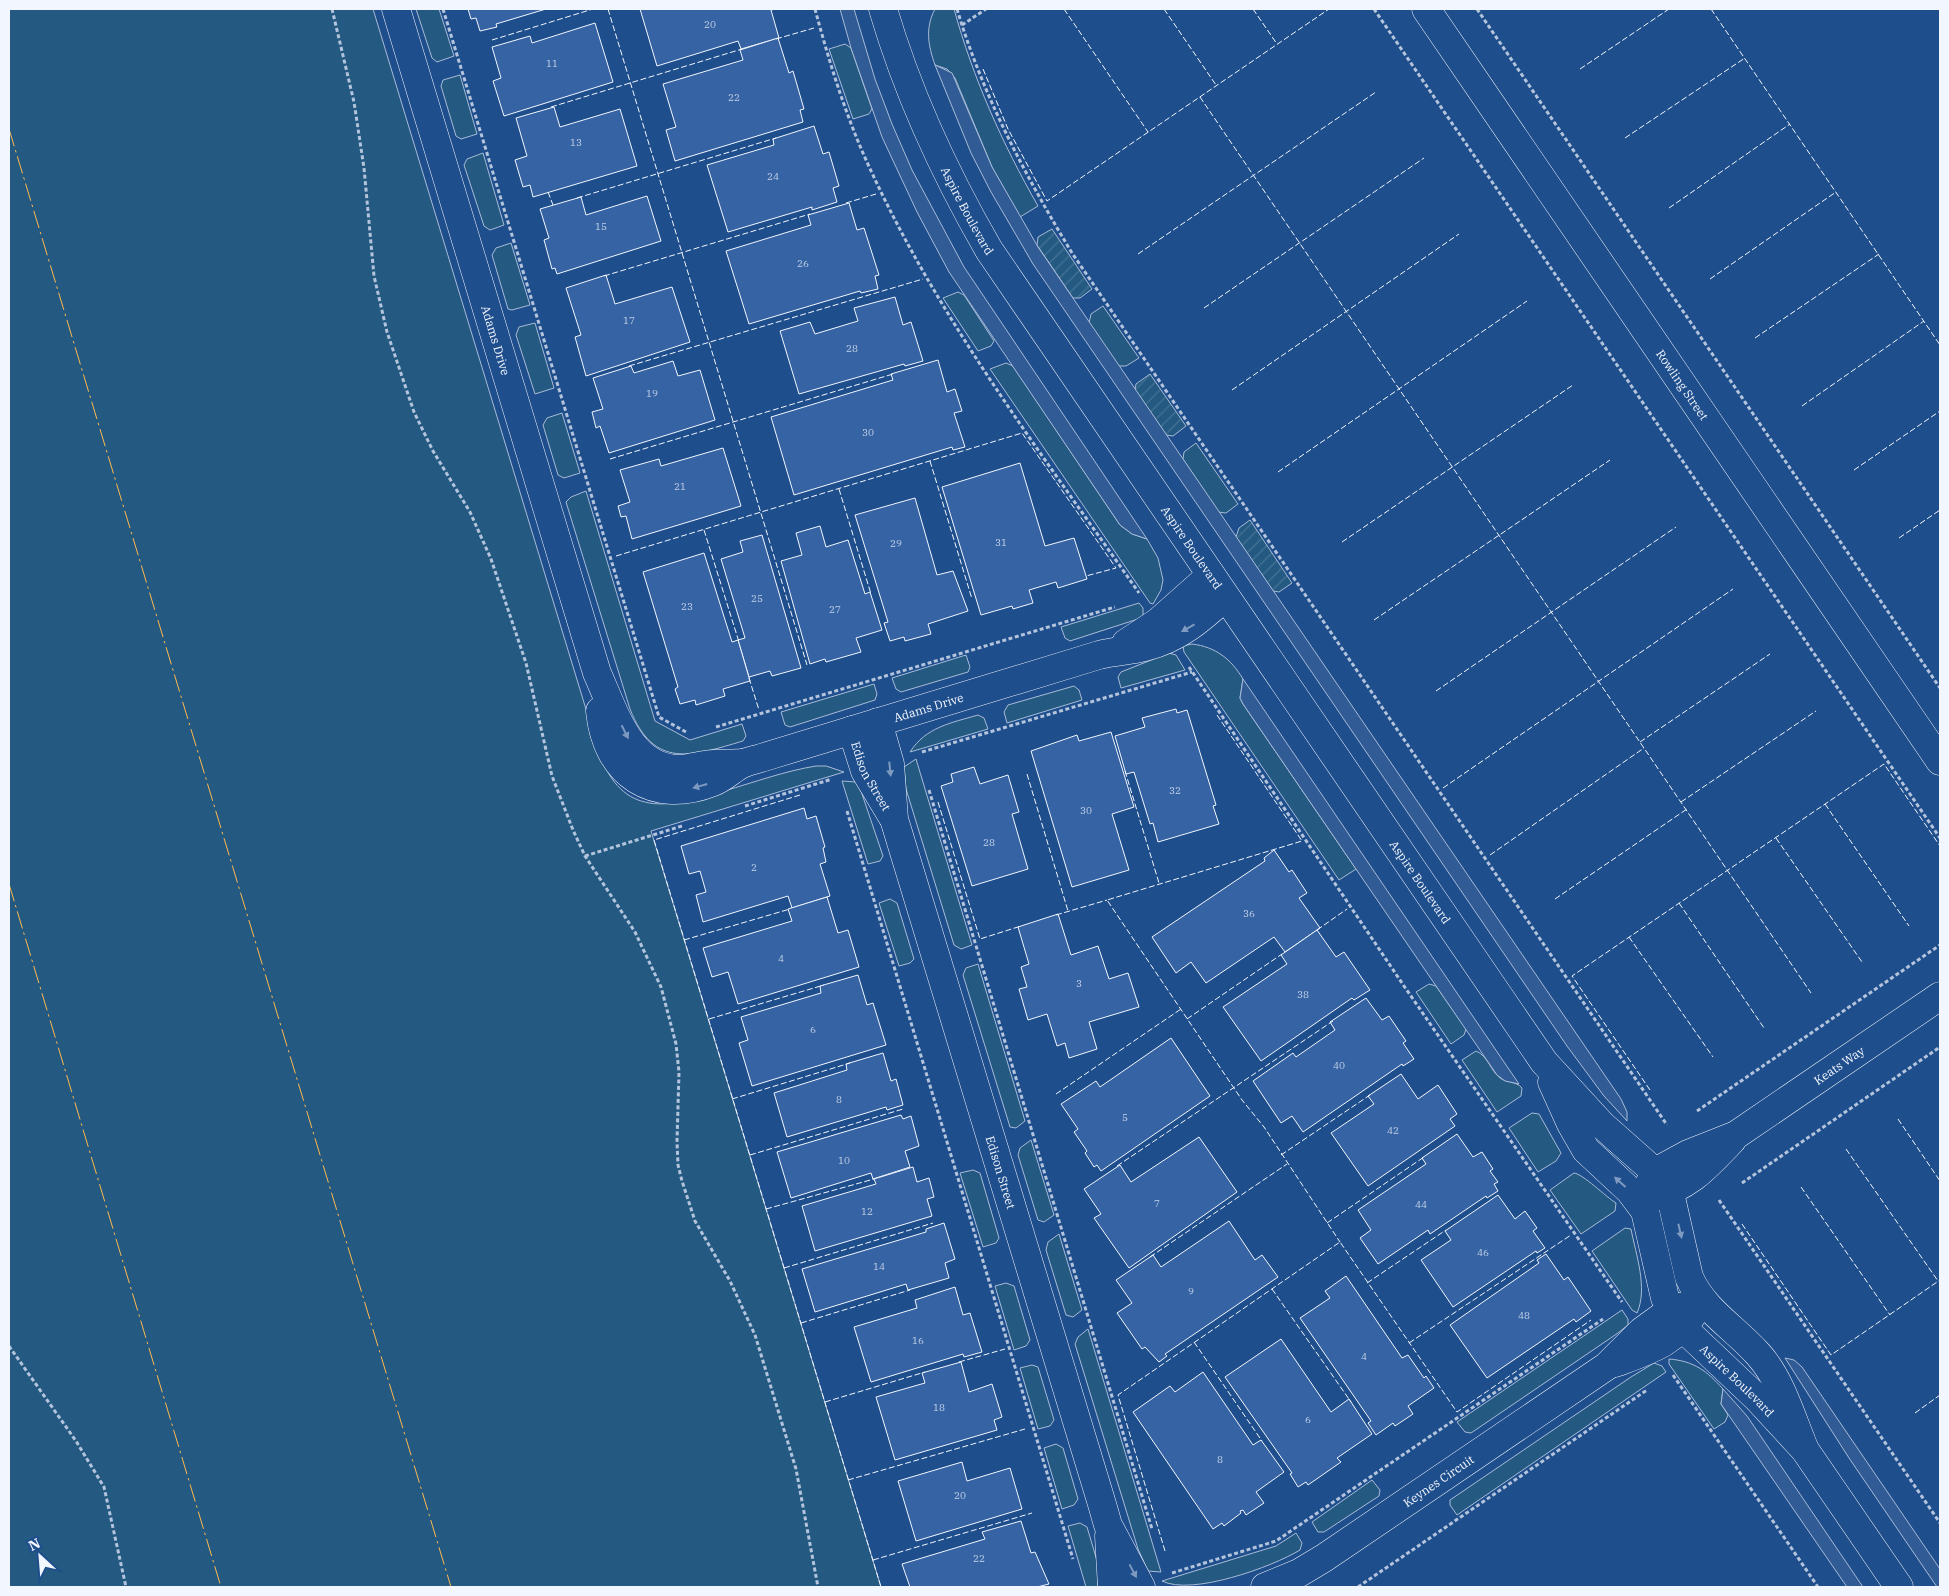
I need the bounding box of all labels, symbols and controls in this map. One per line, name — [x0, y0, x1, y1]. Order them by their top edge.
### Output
house number: 20 — [704, 18, 716, 31]
house number: 11 — [546, 57, 558, 70]
house number: 22 — [728, 91, 740, 104]
house number: 13 — [570, 136, 582, 149]
street label: Aspire Boulevard — [938, 164, 997, 257]
house number: 24 — [767, 170, 779, 183]
house number: 15 — [595, 220, 607, 233]
house number: 26 — [797, 257, 809, 270]
street label: Adams Drive — [479, 303, 514, 377]
house number: 17 — [623, 314, 635, 327]
house number: 28 — [846, 342, 858, 355]
street label: Rowling Street — [1653, 347, 1712, 423]
house number: 19 — [646, 387, 658, 400]
house number: 30 — [862, 426, 874, 439]
house number: 21 — [674, 480, 686, 493]
street label: Aspire Boulevard — [1158, 503, 1226, 592]
house number: 31 — [995, 536, 1007, 549]
house number: 29 — [890, 537, 902, 550]
house number: 25 — [751, 592, 763, 605]
house number: 23 — [681, 600, 693, 613]
house number: 27 — [829, 603, 841, 616]
one-way arrow — [1182, 624, 1195, 633]
street label: Adams Drive — [892, 689, 965, 725]
one-way arrow — [621, 725, 629, 740]
street label: Edison Street — [849, 739, 894, 813]
one-way arrow — [886, 762, 894, 778]
one-way arrow — [692, 782, 707, 790]
house number: 32 — [1169, 784, 1181, 797]
house number: 30 — [1080, 804, 1092, 817]
house number: 28 — [983, 836, 995, 849]
street label: Aspire Boulevard — [1387, 837, 1454, 926]
house number: 2 — [751, 861, 757, 874]
house number: 36 — [1243, 907, 1255, 920]
house number: 4 — [778, 952, 784, 965]
house number: 3 — [1076, 977, 1082, 990]
house number: 38 — [1297, 988, 1309, 1001]
house number: 6 — [810, 1023, 816, 1036]
street label: Keats Way — [1811, 1042, 1867, 1087]
house number: 40 — [1333, 1059, 1345, 1072]
house number: 8 — [836, 1093, 842, 1106]
house number: 5 — [1122, 1111, 1128, 1124]
house number: 42 — [1387, 1124, 1399, 1137]
street label: Edison Street — [983, 1134, 1019, 1211]
house number: 10 — [838, 1154, 850, 1167]
one-way arrow — [1614, 1176, 1626, 1188]
house number: 7 — [1154, 1197, 1160, 1210]
house number: 44 — [1415, 1198, 1427, 1211]
house number: 12 — [861, 1205, 873, 1218]
one-way arrow — [1676, 1224, 1684, 1239]
house number: 46 — [1477, 1246, 1489, 1259]
house number: 14 — [873, 1260, 885, 1273]
house number: 9 — [1188, 1285, 1194, 1298]
house number: 48 — [1518, 1309, 1530, 1322]
house number: 16 — [912, 1334, 924, 1347]
street label: Aspire Boulevard — [1697, 1341, 1778, 1420]
house number: 4 — [1361, 1350, 1367, 1363]
house number: 18 — [933, 1401, 945, 1414]
house number: 6 — [1305, 1413, 1311, 1426]
street label: Keynes Circuit — [1400, 1451, 1477, 1510]
house number: 8 — [1217, 1453, 1223, 1466]
house number: 20 — [954, 1489, 966, 1502]
north arrow — [15, 1531, 65, 1581]
text: N — [25, 1534, 43, 1555]
house number: 22 — [973, 1552, 985, 1565]
one-way arrow — [1129, 1564, 1137, 1579]

